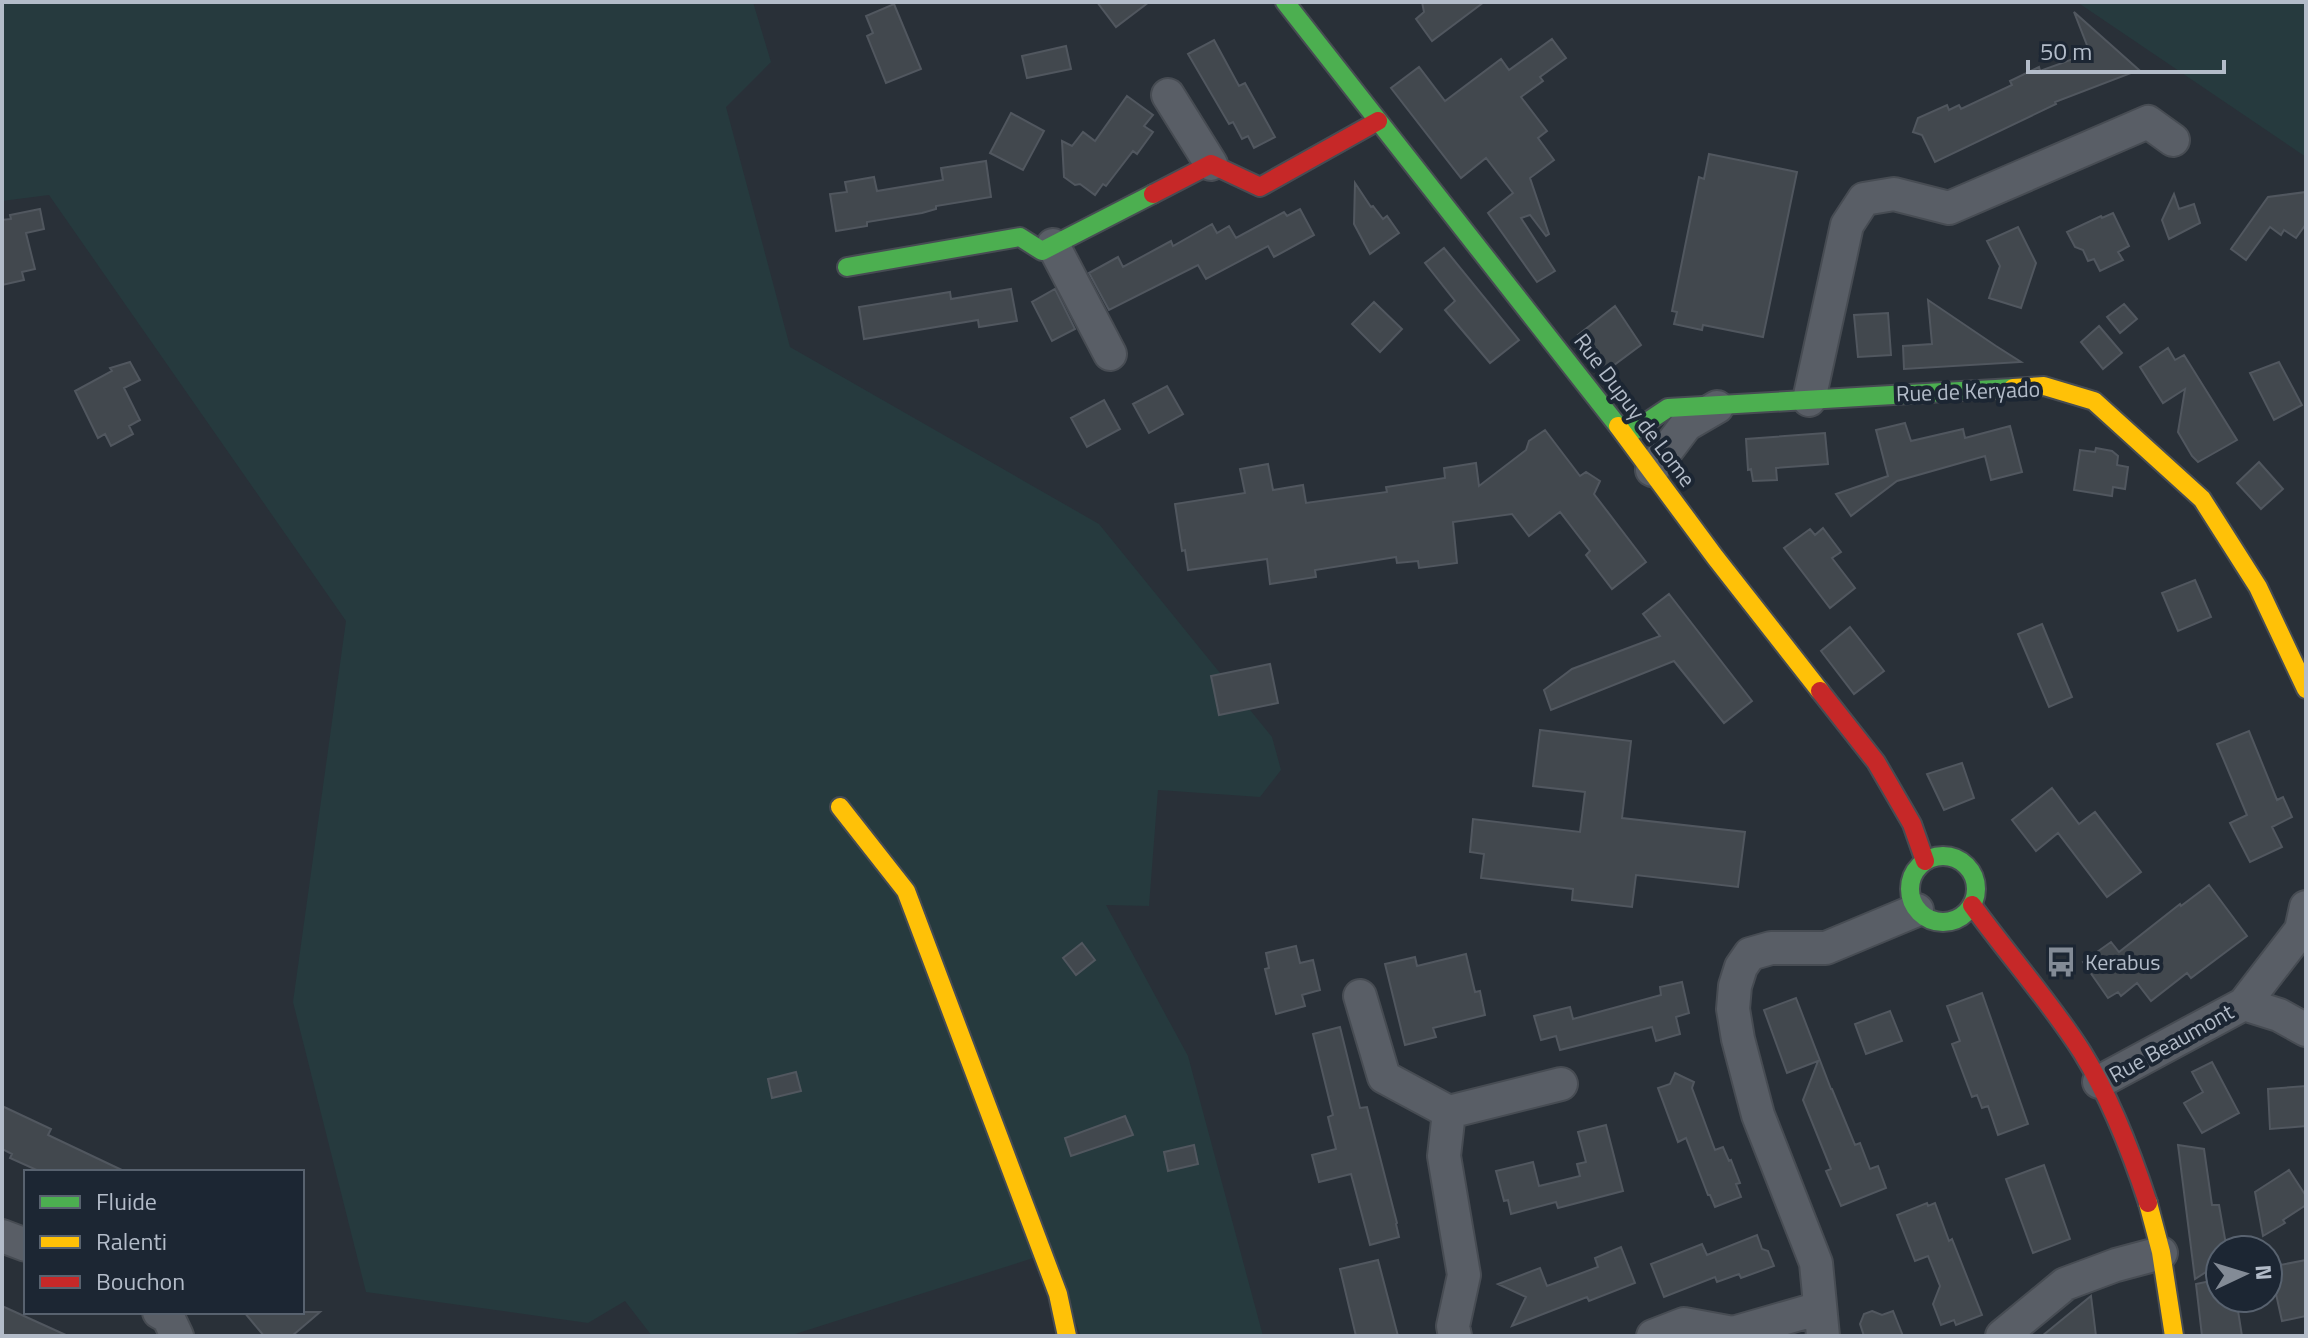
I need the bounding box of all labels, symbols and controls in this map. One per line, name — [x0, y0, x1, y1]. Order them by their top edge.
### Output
scale bar — [2028, 24, 2224, 74]
text: 50 m — [2040, 33, 2092, 69]
street label: Rue Dupuy de Lome — [1566, 326, 1704, 494]
street label: Rue de Keryado — [1895, 371, 2041, 411]
bus stop icon: Kerabus — [2044, 945, 2078, 979]
place label: Kerabus — [2085, 945, 2160, 979]
street label: Rue Beaumont — [2102, 995, 2240, 1091]
legend — [24, 1170, 304, 1314]
text: Fluide — [96, 1183, 157, 1219]
text: Ralenti — [96, 1223, 167, 1259]
north arrow — [2204, 1234, 2284, 1314]
text: Bouchon — [96, 1263, 185, 1299]
text: N — [2246, 1264, 2281, 1281]

